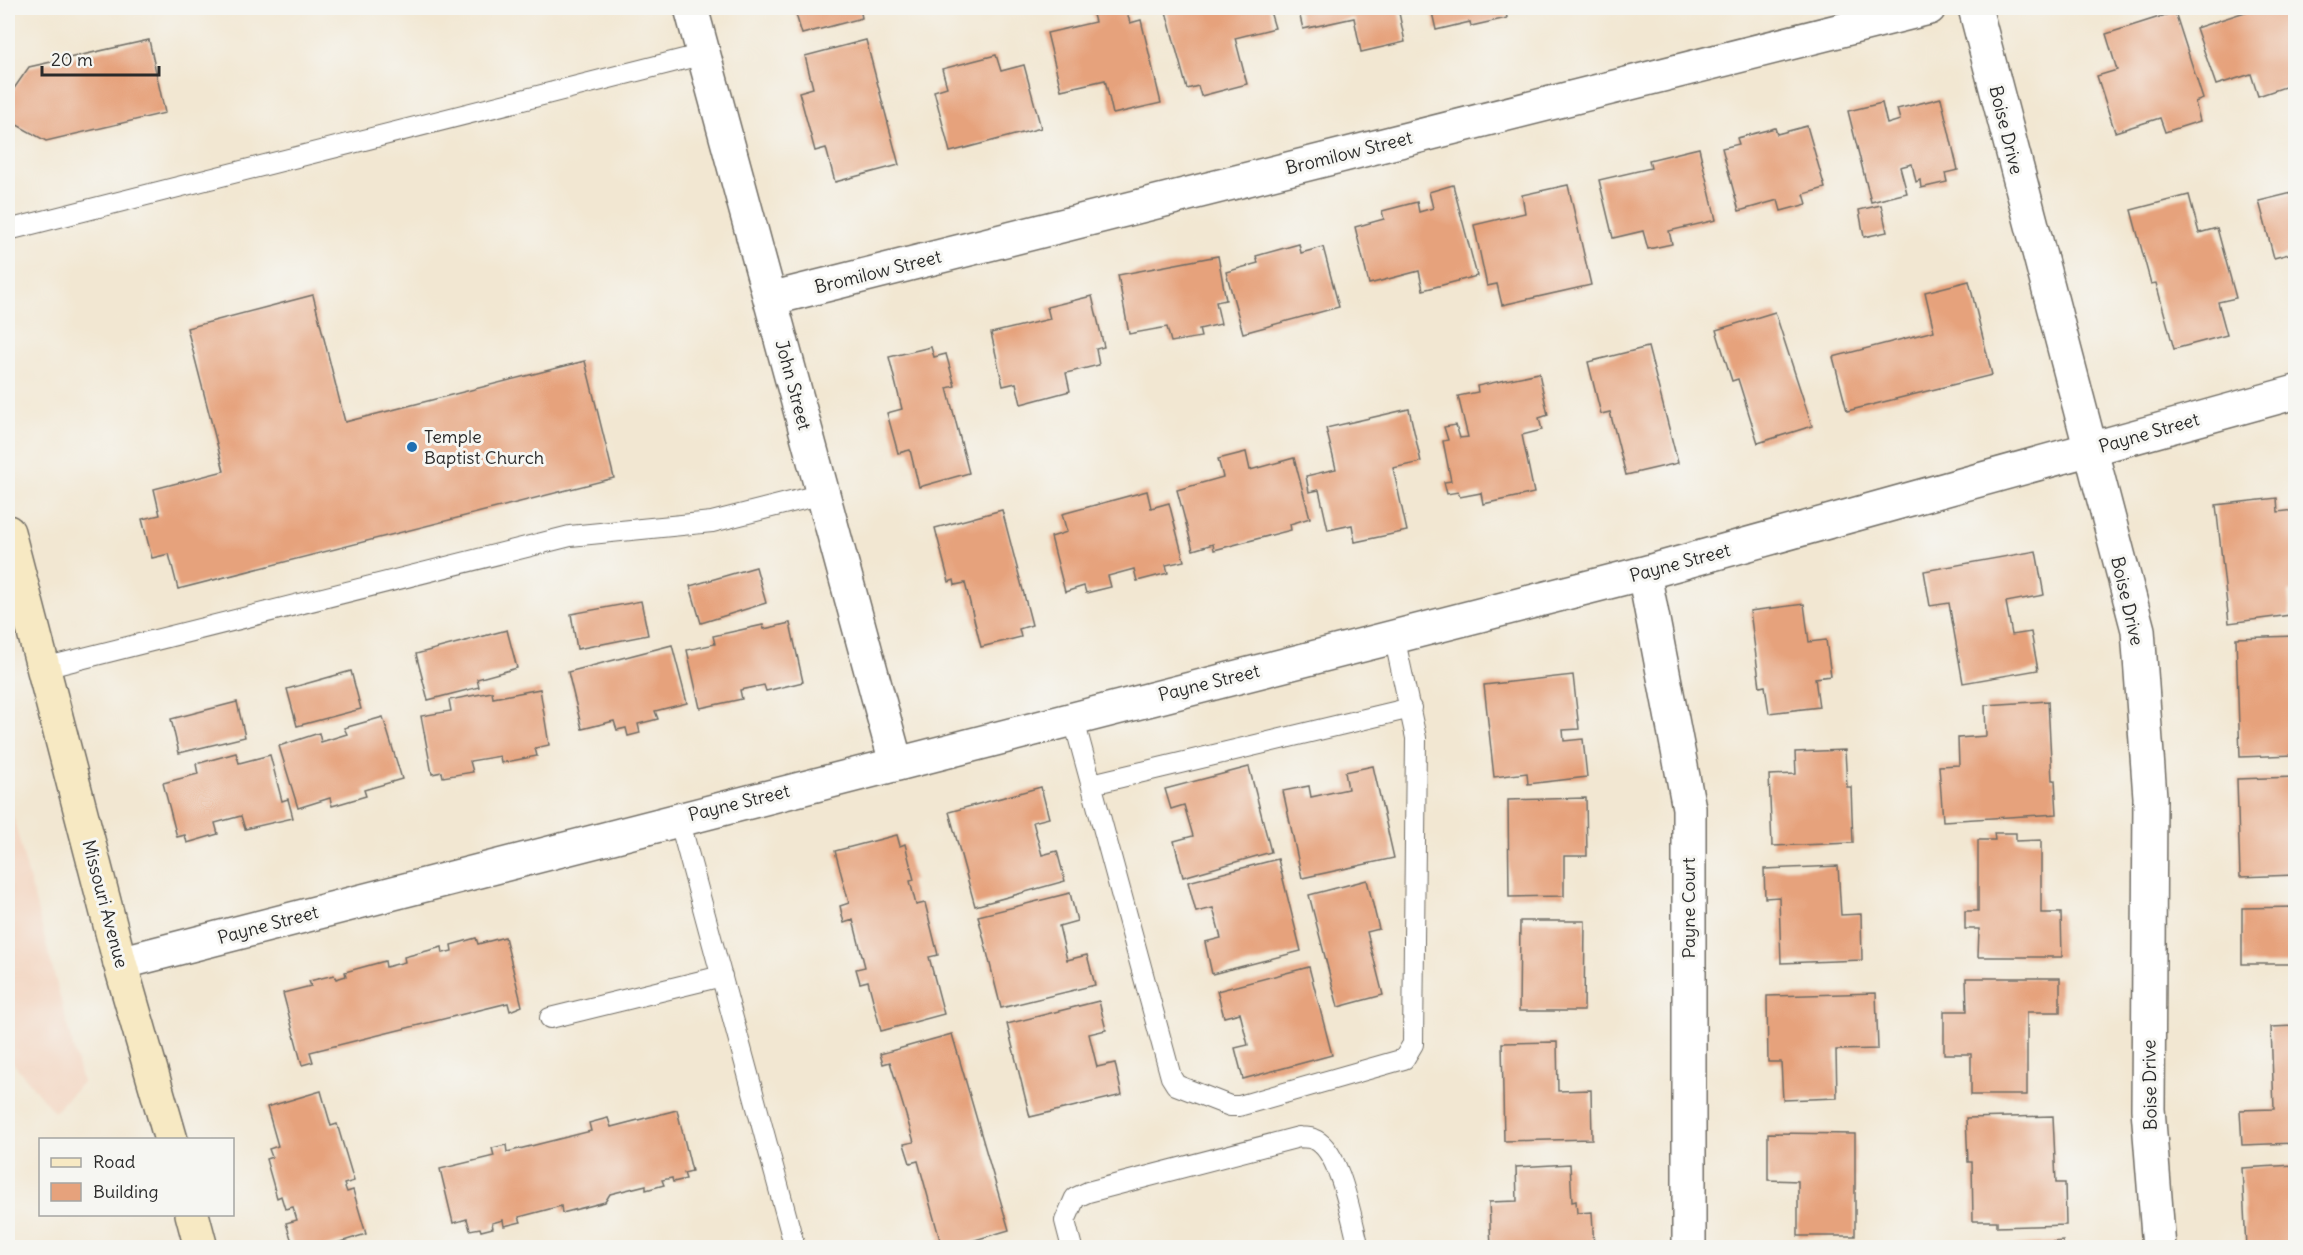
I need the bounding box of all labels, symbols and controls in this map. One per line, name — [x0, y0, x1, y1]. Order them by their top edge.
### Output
scale bar — [42, 39, 159, 77]
text: 20 m — [51, 48, 93, 71]
street label: Boise Drive — [1984, 83, 2029, 177]
street label: Bromilow Street — [1283, 126, 1415, 179]
street label: Bromilow Street — [812, 245, 944, 298]
street label: John Street — [770, 337, 817, 432]
street label: Payne Street — [2096, 407, 2202, 458]
place label: Temple Baptist Church — [424, 425, 544, 469]
marker: Temple Baptist Church — [405, 440, 419, 454]
street label: Payne Street — [1627, 538, 1733, 587]
street label: Boise Drive — [2106, 554, 2149, 648]
street label: Payne Street — [1156, 659, 1262, 706]
street label: Payne Street — [686, 779, 792, 826]
street label: Missouri Avenue — [77, 837, 134, 970]
street label: Payne Court — [1677, 858, 1700, 958]
street label: Payne Street — [215, 900, 321, 949]
street label: Boise Drive — [2137, 1039, 2162, 1131]
legend — [39, 1138, 234, 1216]
text: Road — [93, 1150, 136, 1173]
text: Building — [93, 1180, 158, 1203]

